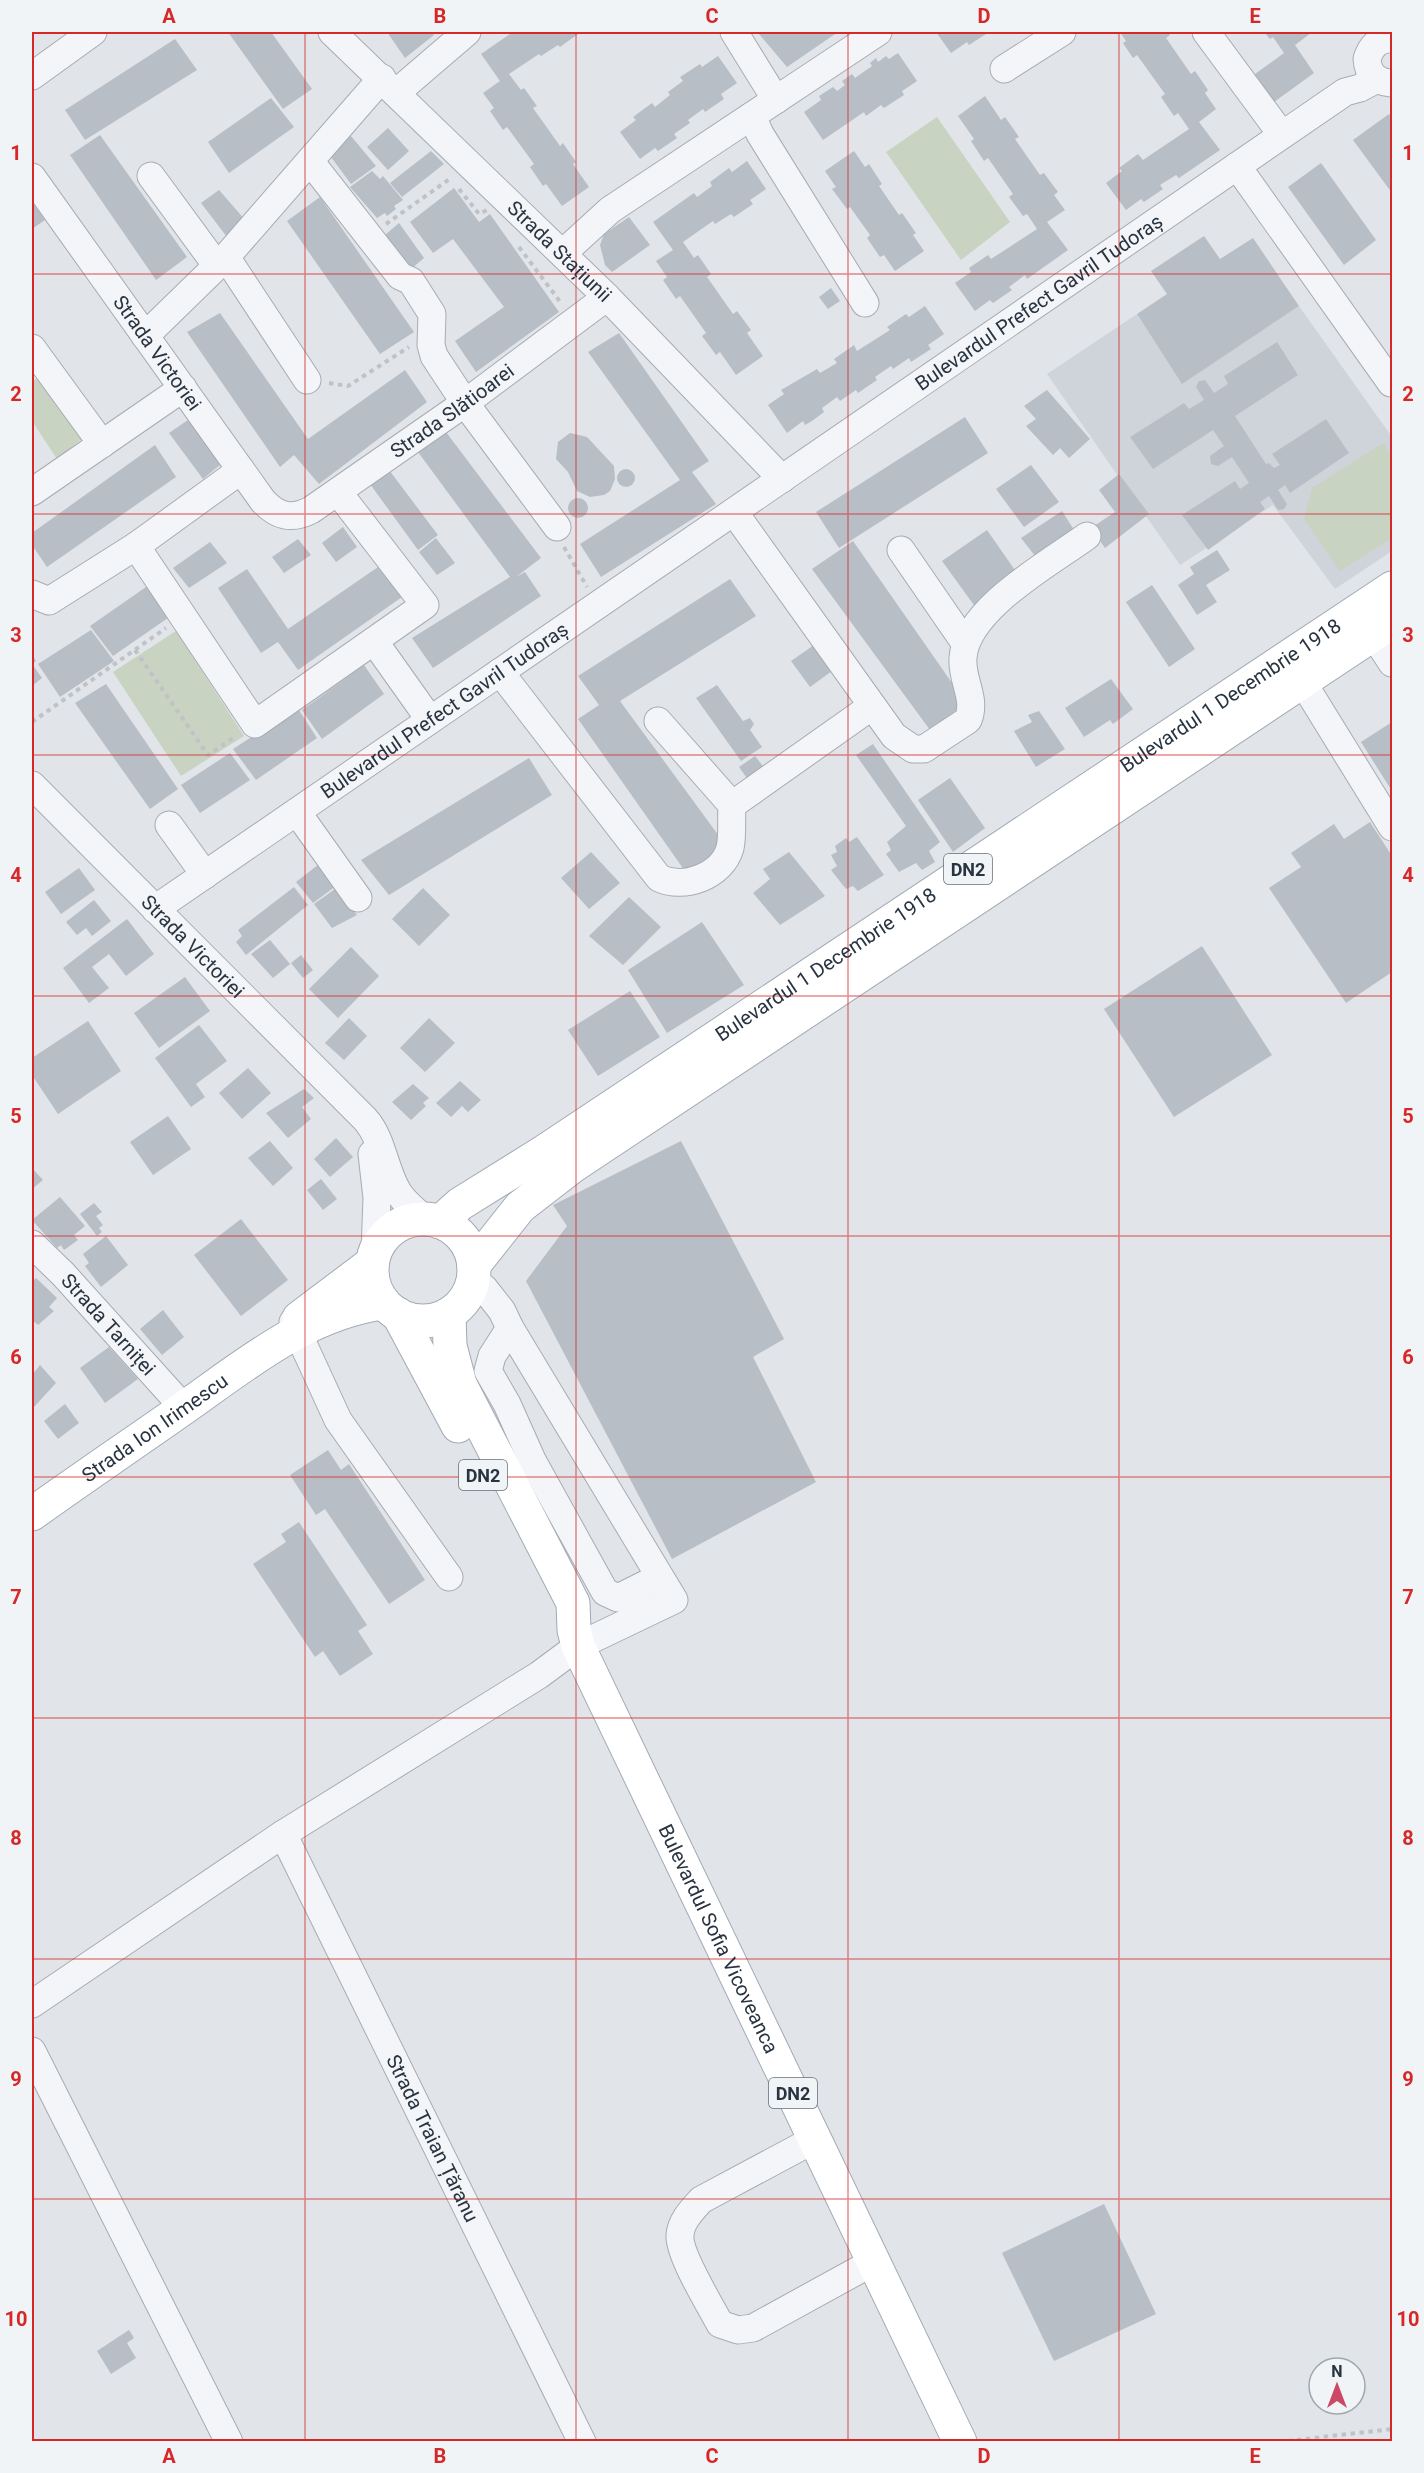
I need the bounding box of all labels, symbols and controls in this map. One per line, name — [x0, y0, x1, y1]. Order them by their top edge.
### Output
text: A — [162, 4, 176, 28]
text: B — [434, 4, 446, 28]
text: C — [705, 4, 719, 28]
text: D — [978, 4, 991, 28]
text: E — [1249, 4, 1261, 28]
text: 1 — [10, 141, 22, 165]
text: 1 — [1402, 141, 1414, 165]
street label: Strada Stațiunii — [502, 196, 617, 307]
street label: Bulevardul Prefect Gavril Tudoraș — [910, 209, 1167, 396]
street label: Strada Victoriei — [108, 291, 207, 415]
street label: Strada Slătioarei — [386, 359, 519, 463]
text: 2 — [10, 382, 22, 406]
text: 2 — [1402, 382, 1414, 406]
street label: Bulevardul 1 Decembrie 1918 — [1115, 613, 1345, 777]
street label: Bulevardul Prefect Gavril Tudoraș — [316, 617, 573, 804]
text: 3 — [10, 623, 22, 647]
text: 3 — [1402, 623, 1414, 647]
road number: DN2 — [944, 854, 992, 884]
text: 4 — [10, 863, 22, 887]
text: 4 — [1402, 863, 1414, 887]
street label: Bulevardul 1 Decembrie 1918 — [711, 883, 941, 1046]
street label: Strada Victoriei — [137, 890, 249, 1003]
text: 5 — [10, 1104, 22, 1128]
text: 5 — [1402, 1104, 1414, 1128]
street label: Strada Tarniței — [56, 1268, 161, 1380]
text: 6 — [10, 1345, 22, 1369]
text: 6 — [1402, 1345, 1414, 1369]
street label: Strada Ion Irimescu — [77, 1368, 232, 1487]
road number: DN2 — [459, 1460, 507, 1490]
text: 7 — [10, 1585, 22, 1609]
text: 7 — [1402, 1585, 1414, 1609]
street label: Bulevardul Sofia Vicoveanca — [653, 1820, 784, 2057]
text: 8 — [10, 1826, 22, 1850]
text: 8 — [1402, 1826, 1414, 1850]
street label: Strada Traian Țăranu — [381, 2051, 484, 2226]
text: 9 — [10, 2067, 22, 2091]
text: 9 — [1402, 2067, 1414, 2091]
road number: DN2 — [769, 2078, 817, 2108]
text: 10 — [5, 2307, 27, 2331]
text: 10 — [1397, 2307, 1419, 2331]
north arrow — [1307, 2356, 1367, 2416]
text: N — [1331, 2362, 1343, 2381]
text: A — [162, 2444, 176, 2468]
text: B — [434, 2444, 446, 2468]
text: C — [705, 2444, 719, 2468]
text: D — [978, 2444, 991, 2468]
text: E — [1249, 2444, 1261, 2468]

